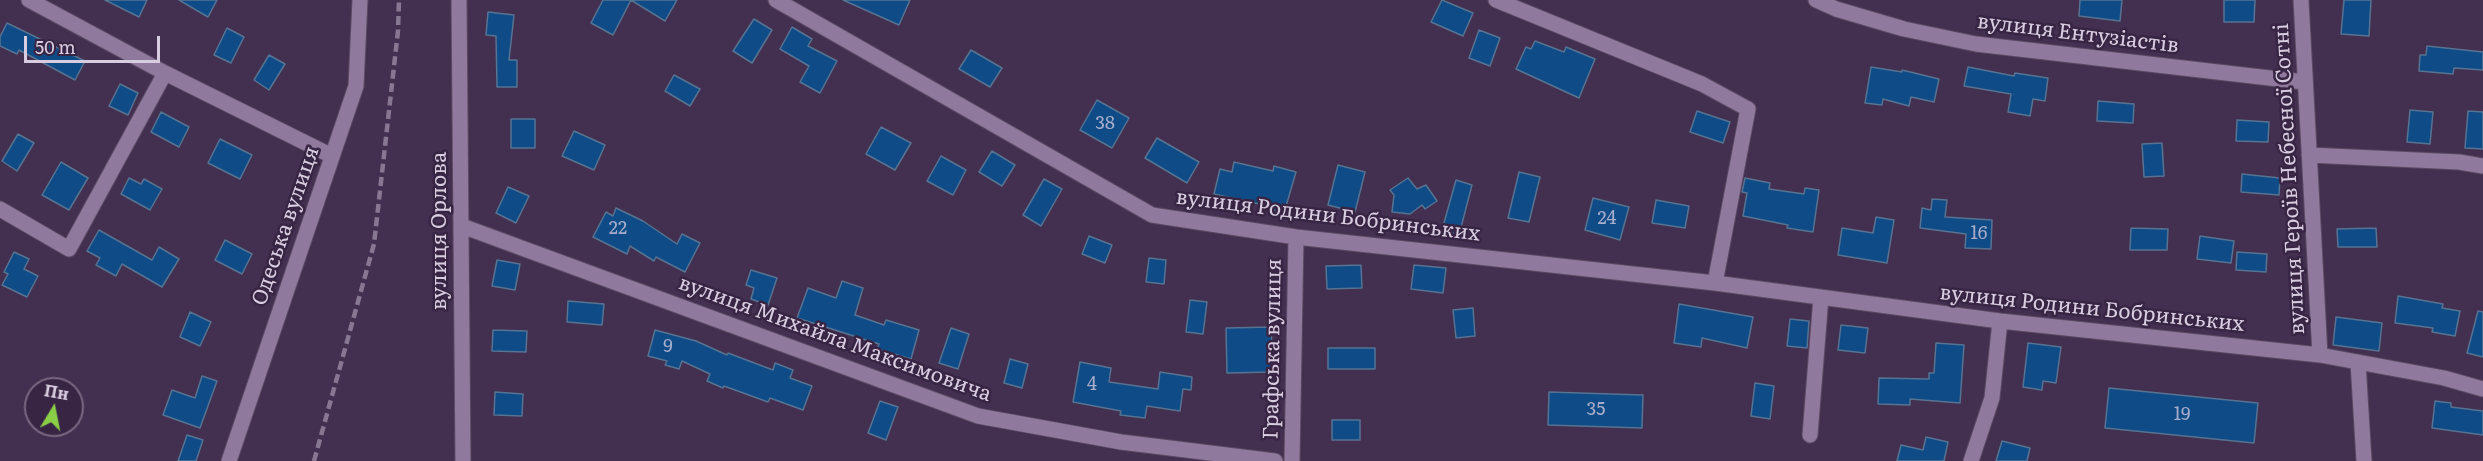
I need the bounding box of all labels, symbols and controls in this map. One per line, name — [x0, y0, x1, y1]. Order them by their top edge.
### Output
street label: вулиця Ентузіастів — [1976, 9, 2180, 59]
street label: вулиця Героїв Небесної Сотні — [2269, 23, 2311, 335]
scale bar — [27, 24, 164, 62]
text: 50 m — [35, 33, 76, 60]
house number: 38 — [1095, 113, 1115, 135]
street label: Одеська вулиця — [247, 143, 325, 309]
street label: вулиця Орлова — [427, 152, 453, 310]
street label: вулиця Родини Бобринських — [1174, 185, 1482, 247]
house number: 24 — [1597, 208, 1617, 230]
house number: 22 — [609, 218, 627, 240]
house number: 16 — [1971, 223, 1987, 245]
street label: Графська вулиця — [1259, 258, 1287, 440]
street label: вулиця Михайла Максимовича — [675, 271, 995, 407]
street label: вулиця Родини Бобринських — [1938, 280, 2246, 338]
house number: 9 — [663, 336, 673, 358]
house number: 4 — [1087, 374, 1097, 396]
north arrow — [24, 377, 84, 437]
text: Пн — [42, 377, 71, 405]
house number: 35 — [1587, 399, 1605, 421]
house number: 19 — [2174, 404, 2190, 426]

